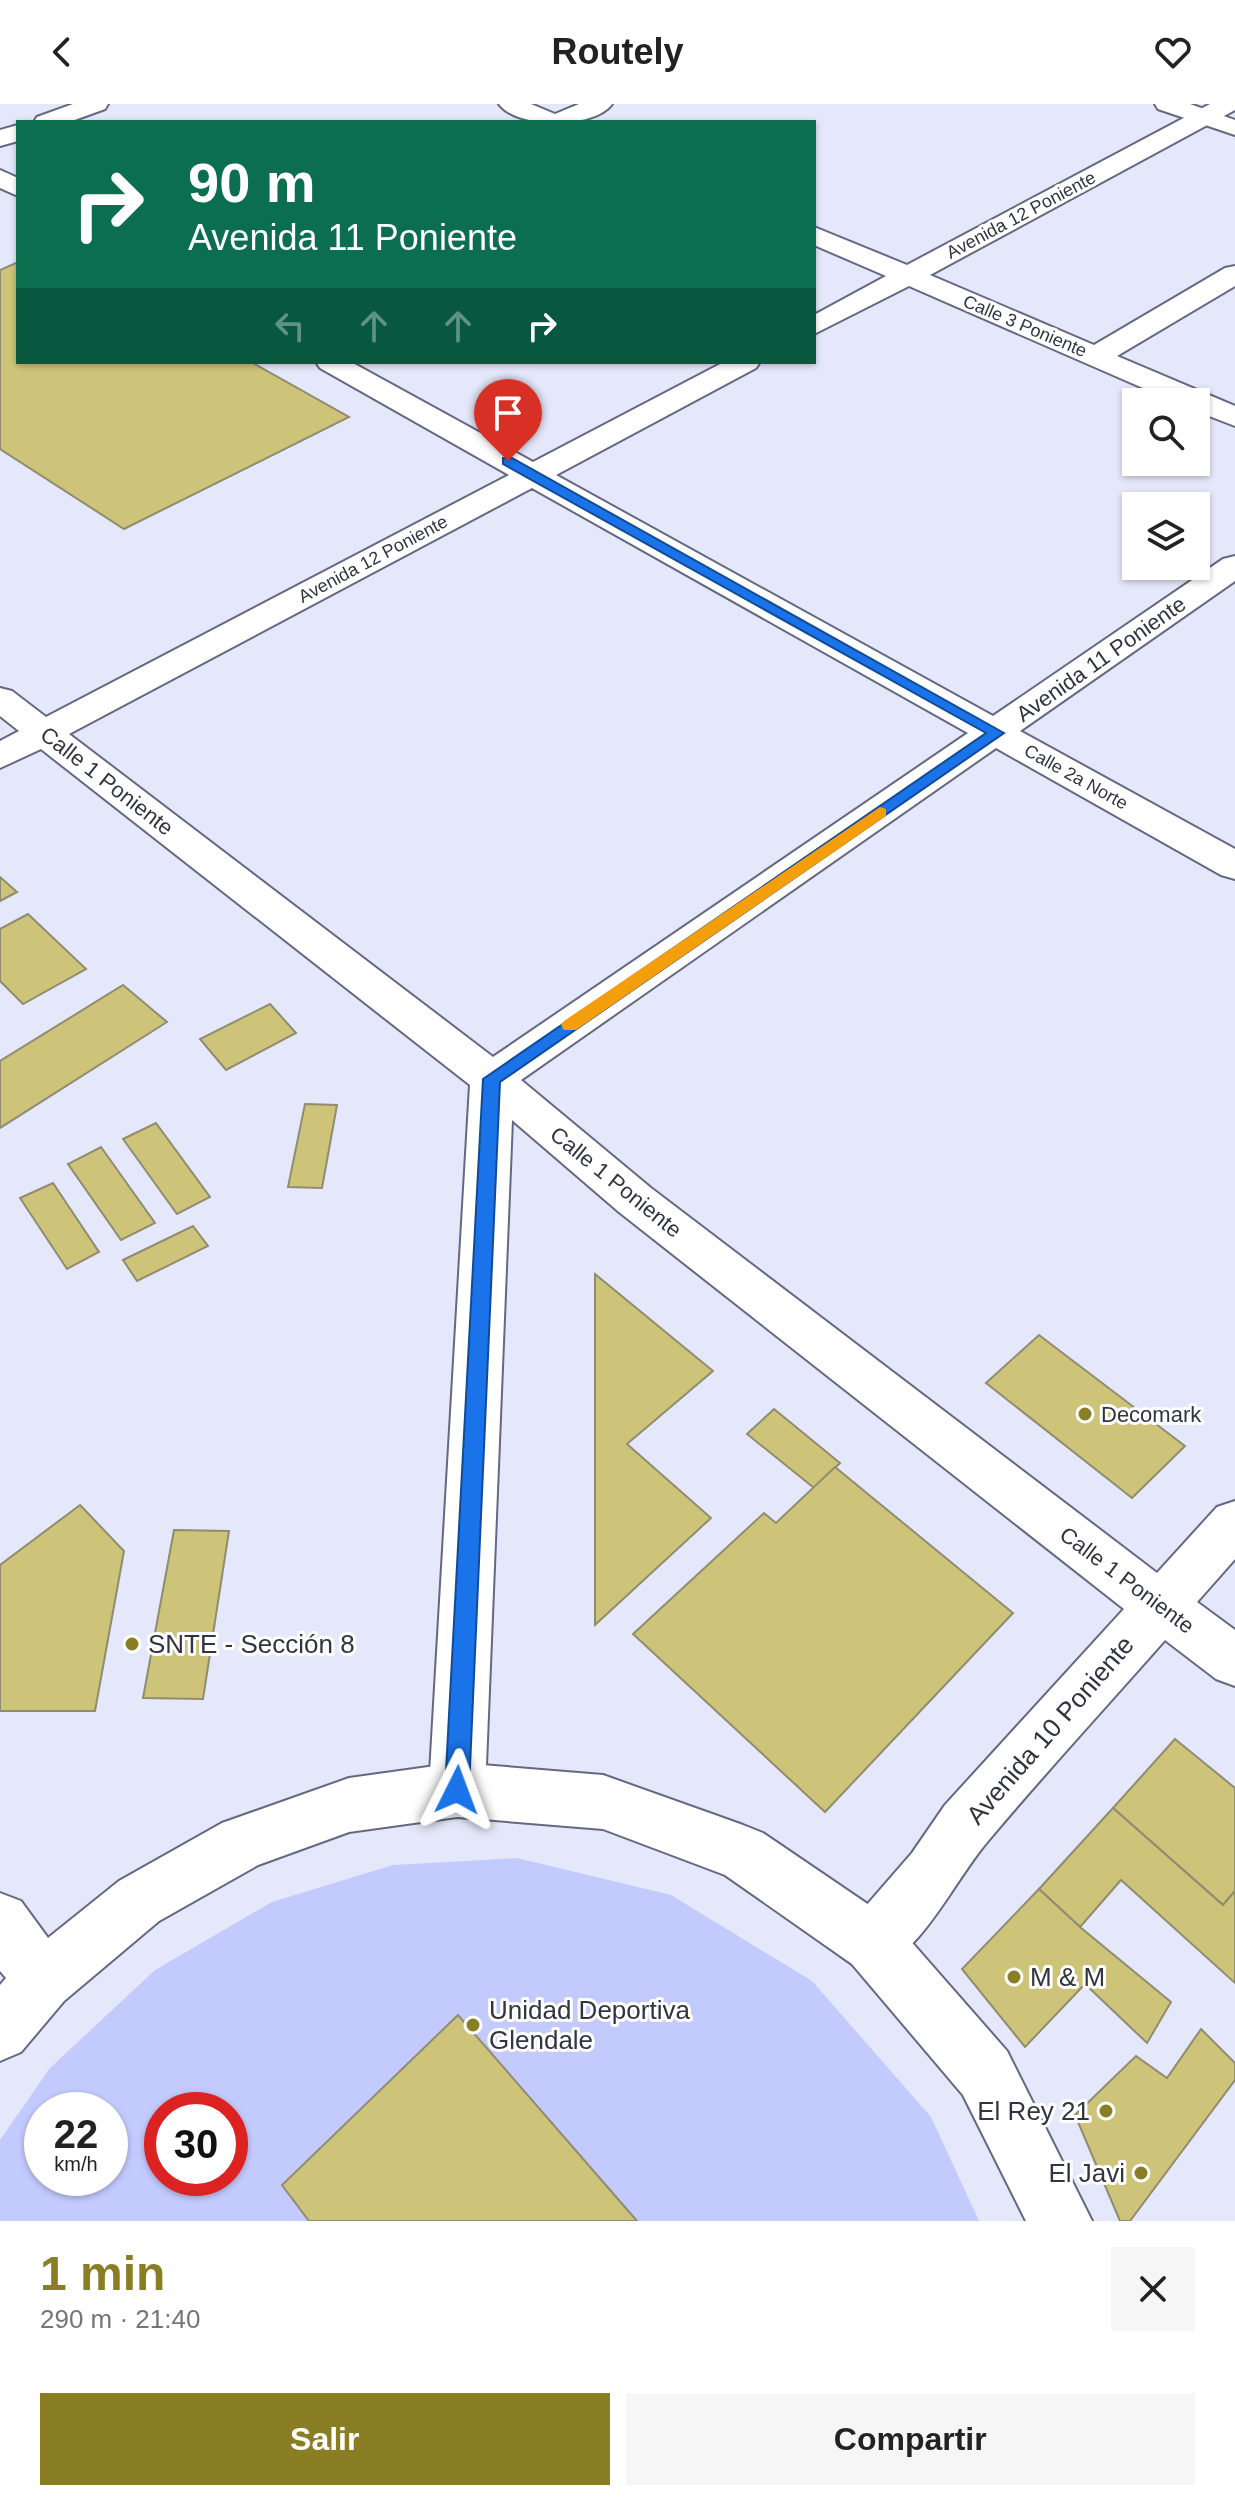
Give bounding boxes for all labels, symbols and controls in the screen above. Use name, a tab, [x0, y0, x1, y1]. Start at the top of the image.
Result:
icon: back	[40, 30, 84, 74]
icon: heart	[1151, 30, 1195, 74]
text: Routely	[551, 31, 684, 72]
text: 90 m	[188, 151, 316, 214]
icon: right	[56, 152, 160, 256]
street label: Avenida 12 Poniente	[943, 167, 1099, 263]
text: Avenida 11 Poniente	[188, 217, 517, 258]
street label: Calle 3 Poniente	[960, 291, 1090, 361]
icon: left	[268, 304, 312, 348]
icon: ahead	[352, 304, 396, 348]
icon: ahead	[436, 304, 480, 348]
icon: right	[520, 304, 564, 348]
pin	[474, 379, 542, 461]
map controls	[1122, 388, 1210, 580]
button: search	[1122, 388, 1210, 476]
icon: arrive	[486, 391, 530, 435]
button: layers	[1122, 492, 1210, 580]
street label: Avenida 12 Poniente	[295, 511, 451, 607]
street label: Avenida 11 Poniente	[1011, 591, 1191, 727]
street label: Calle 1 Poniente	[36, 721, 178, 841]
street label: Calle 2a Norte	[1021, 740, 1131, 814]
street label: Calle 1 Poniente	[545, 1121, 687, 1243]
place label: Decomark	[1101, 1402, 1202, 1427]
marker: Decomark	[1076, 1405, 1094, 1423]
street label: Calle 1 Poniente	[1055, 1521, 1199, 1639]
place label: SNTE - Sección 8	[148, 1629, 355, 1659]
street label: Avenida 10 Poniente	[960, 1630, 1140, 1830]
marker: SNTE - Sección 8	[123, 1635, 141, 1653]
position arrow	[415, 1748, 499, 1832]
place label: M & M	[1030, 1962, 1105, 1992]
marker: M & M	[1005, 1968, 1023, 1986]
place label: Unidad Deportiva Glendale	[489, 1995, 690, 2055]
marker: Unidad Deportiva Glendale	[464, 2016, 482, 2034]
speed limit sign: 30	[144, 2092, 248, 2196]
place label: El Rey 21	[977, 2096, 1090, 2126]
marker: El Rey 21	[1097, 2102, 1115, 2120]
text: 22	[54, 2112, 98, 2156]
text: km/h	[54, 2153, 98, 2175]
place label: El Javi	[1048, 2158, 1125, 2188]
marker: El Javi	[1132, 2164, 1150, 2182]
text: 1 min	[40, 2247, 165, 2300]
button: close	[1111, 2247, 1195, 2331]
text: 290 m · 21:40	[40, 2304, 200, 2334]
button: Salir	[40, 2393, 610, 2485]
button: Compartir	[626, 2393, 1195, 2485]

